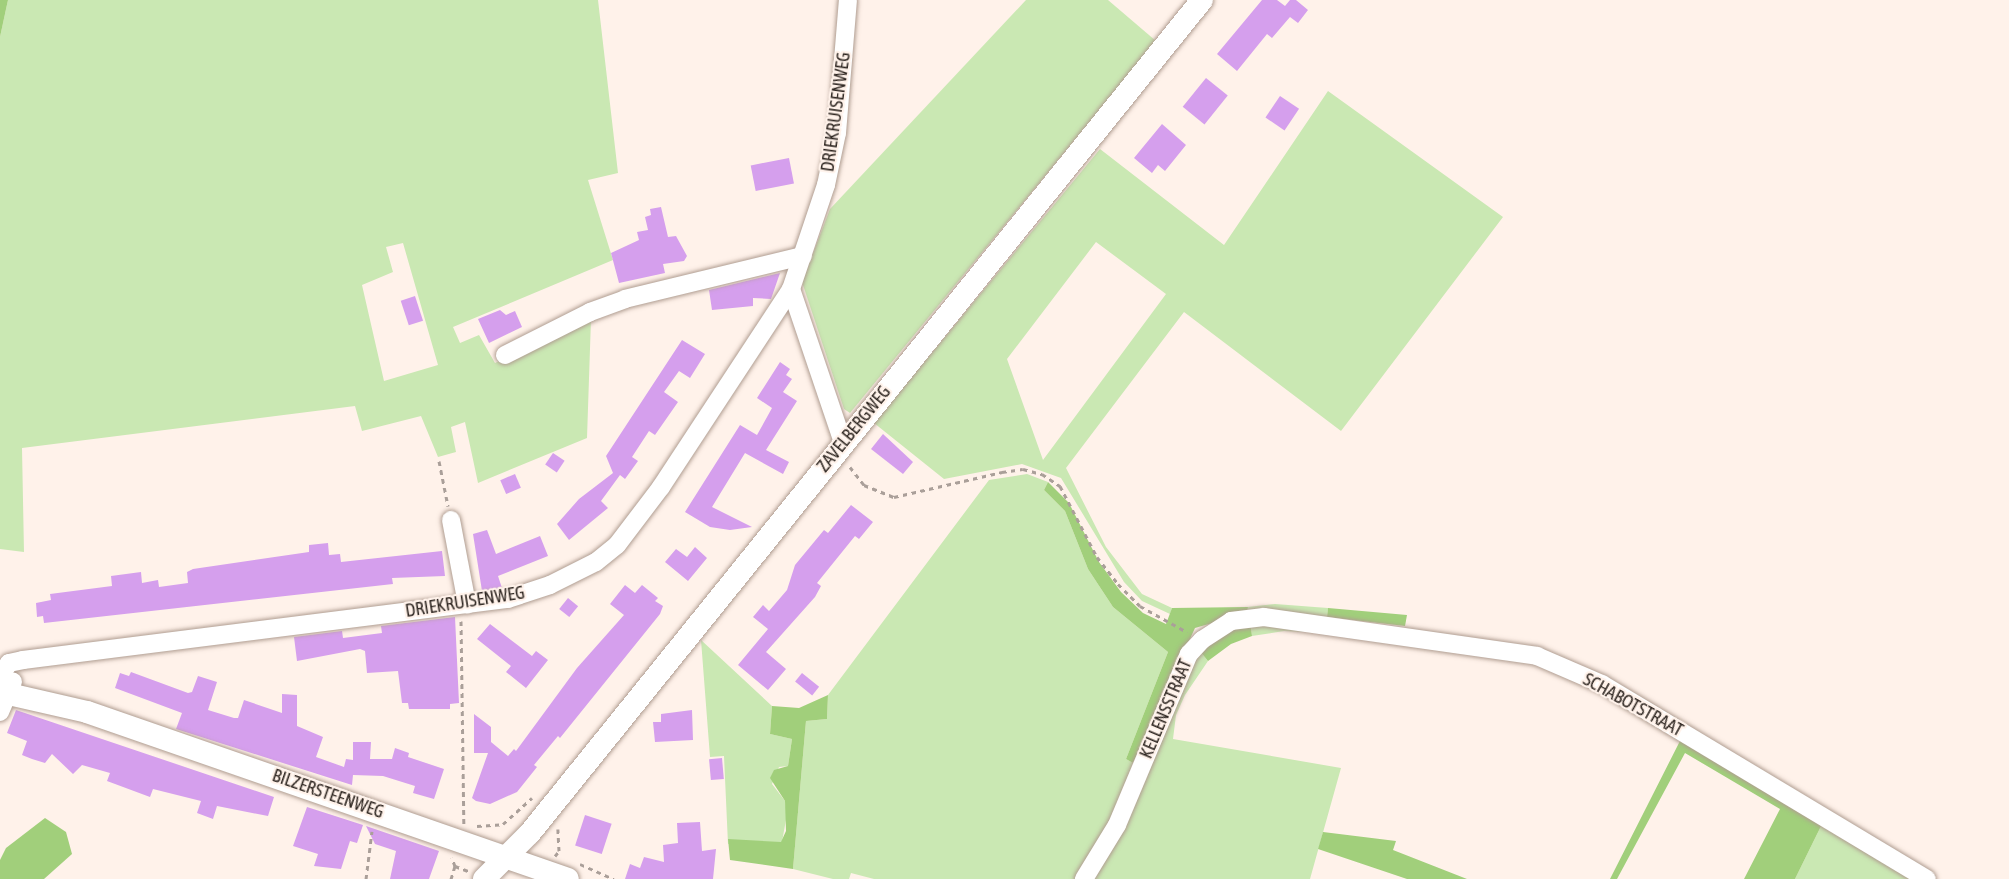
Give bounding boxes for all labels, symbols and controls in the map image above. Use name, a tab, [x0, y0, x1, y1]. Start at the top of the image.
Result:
street label: DRIEKRUISENWEG	[817, 51, 855, 173]
street label: ZAVELBERGWEG	[813, 381, 895, 477]
street label: DRIEKRUISENWEG	[404, 582, 526, 622]
street label: KELLENSSTRAAT	[1135, 656, 1197, 762]
street label: SCHABOTSTRAAT	[1579, 669, 1687, 741]
street label: BILZERSTEENWEG	[269, 765, 387, 823]

